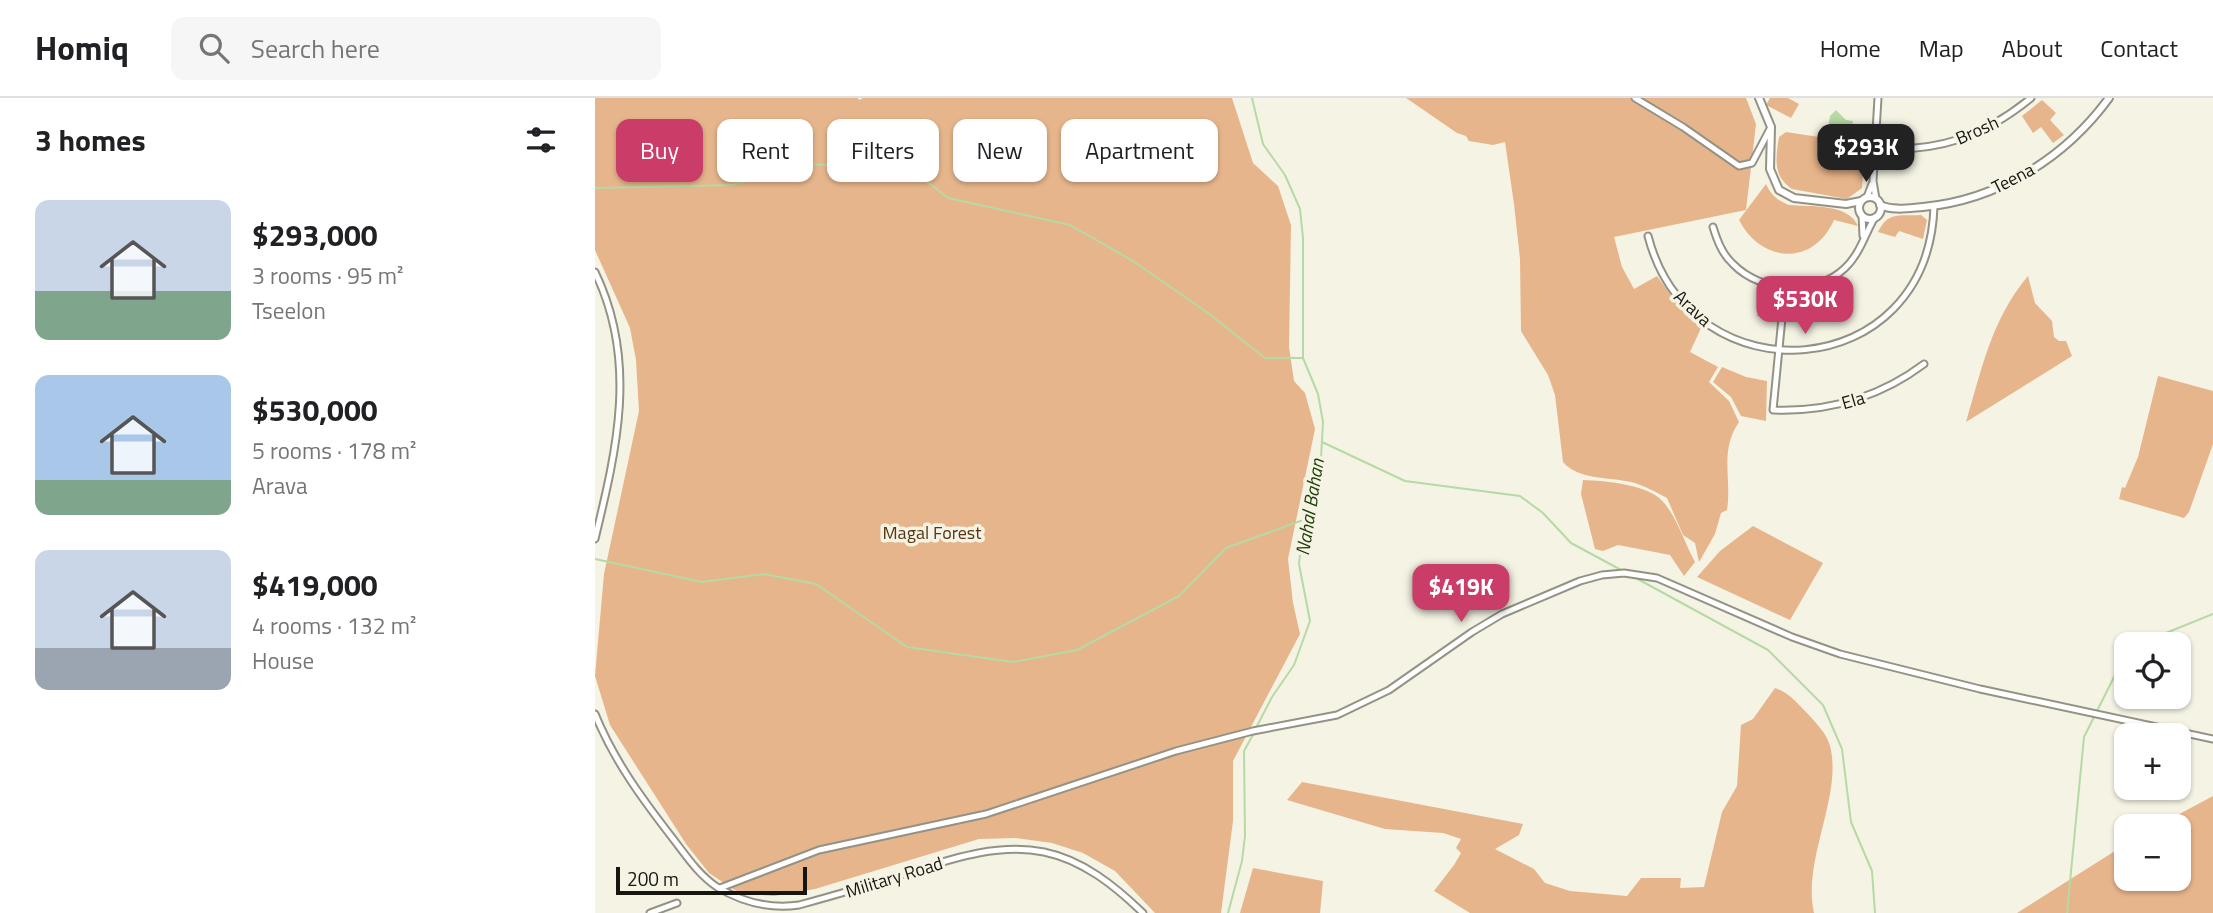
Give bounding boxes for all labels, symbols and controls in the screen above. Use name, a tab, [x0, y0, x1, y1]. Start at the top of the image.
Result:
search box	[171, 17, 661, 80]
text: Homiq	[35, 23, 129, 73]
icon: search	[195, 29, 233, 67]
text: Search here	[251, 29, 380, 68]
text: Home	[1820, 30, 1881, 66]
text: Map	[1919, 30, 1964, 66]
text: About	[2002, 30, 2062, 66]
text: Contact	[2100, 30, 2178, 66]
street label: Brosh	[1951, 109, 2003, 151]
text: 3 homes	[35, 117, 146, 163]
chip: Buy	[616, 119, 703, 182]
chip: Rent	[717, 119, 813, 182]
chip: Filters	[827, 119, 939, 182]
chip: New	[953, 119, 1047, 182]
chip: Apartment	[1061, 119, 1218, 182]
icon: filters	[522, 121, 560, 159]
pin: $293K	[1817, 125, 1915, 184]
text: $293K	[1833, 129, 1899, 164]
street label: Teena	[1987, 156, 2039, 200]
text: $293,000	[252, 212, 378, 258]
icon: home	[91, 228, 175, 312]
text: 3 rooms · 95 m²	[252, 258, 403, 293]
pin: $530K	[1756, 276, 1854, 336]
text: $530K	[1772, 281, 1838, 316]
street label: Arava	[1668, 283, 1718, 333]
text: Tseelon	[252, 293, 326, 328]
street label: Ela	[1838, 384, 1868, 416]
text: $530,000	[252, 387, 378, 433]
icon: home	[91, 403, 175, 487]
text: 5 rooms · 178 m²	[252, 433, 416, 468]
water label: Nahal Bahan	[1287, 456, 1331, 557]
text: Arava	[252, 468, 307, 503]
park label: Magal Forest	[883, 519, 982, 546]
text: $419,000	[252, 562, 378, 608]
pin: $419K	[1412, 564, 1510, 624]
text: $419K	[1428, 569, 1494, 604]
icon: home	[91, 578, 175, 662]
text: 4 rooms · 132 m²	[252, 608, 416, 643]
map controls	[2114, 632, 2191, 891]
button: locate	[2114, 632, 2191, 709]
text: House	[252, 643, 314, 678]
button: +	[2114, 723, 2191, 800]
button: −	[2114, 814, 2191, 891]
street label: Military Road	[842, 849, 946, 905]
scale bar	[616, 864, 807, 896]
text: 200 m	[627, 864, 679, 893]

